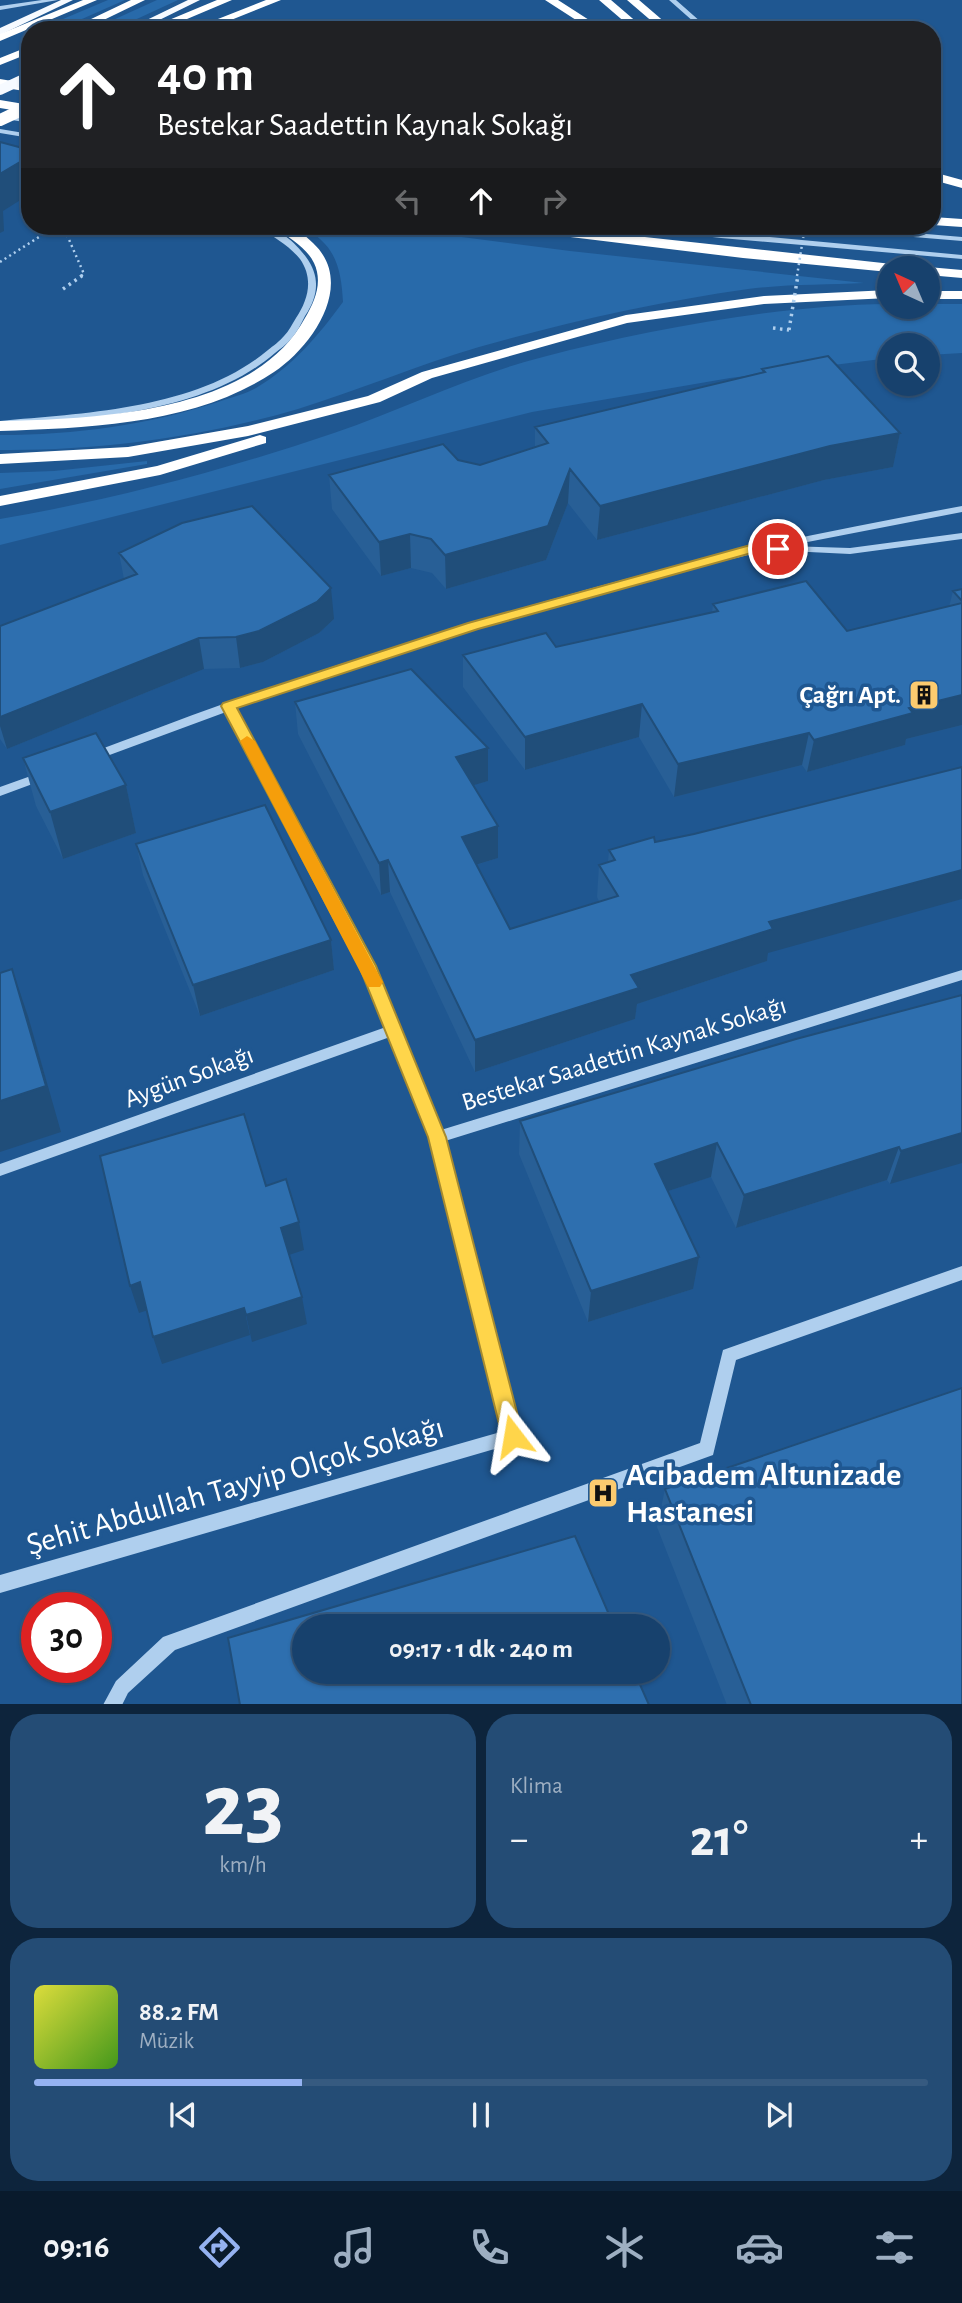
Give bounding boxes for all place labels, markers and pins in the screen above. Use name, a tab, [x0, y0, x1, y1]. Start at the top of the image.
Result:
pin	[748, 519, 808, 579]
building icon: Çağrı Apt.	[907, 678, 941, 712]
place label: Çağrı Apt.	[799, 682, 901, 708]
place label: Acıbadem Altunizade Hastanesi	[626, 1459, 901, 1528]
hospital icon: Acıbadem Altunizade Hastanesi	[586, 1476, 620, 1510]

